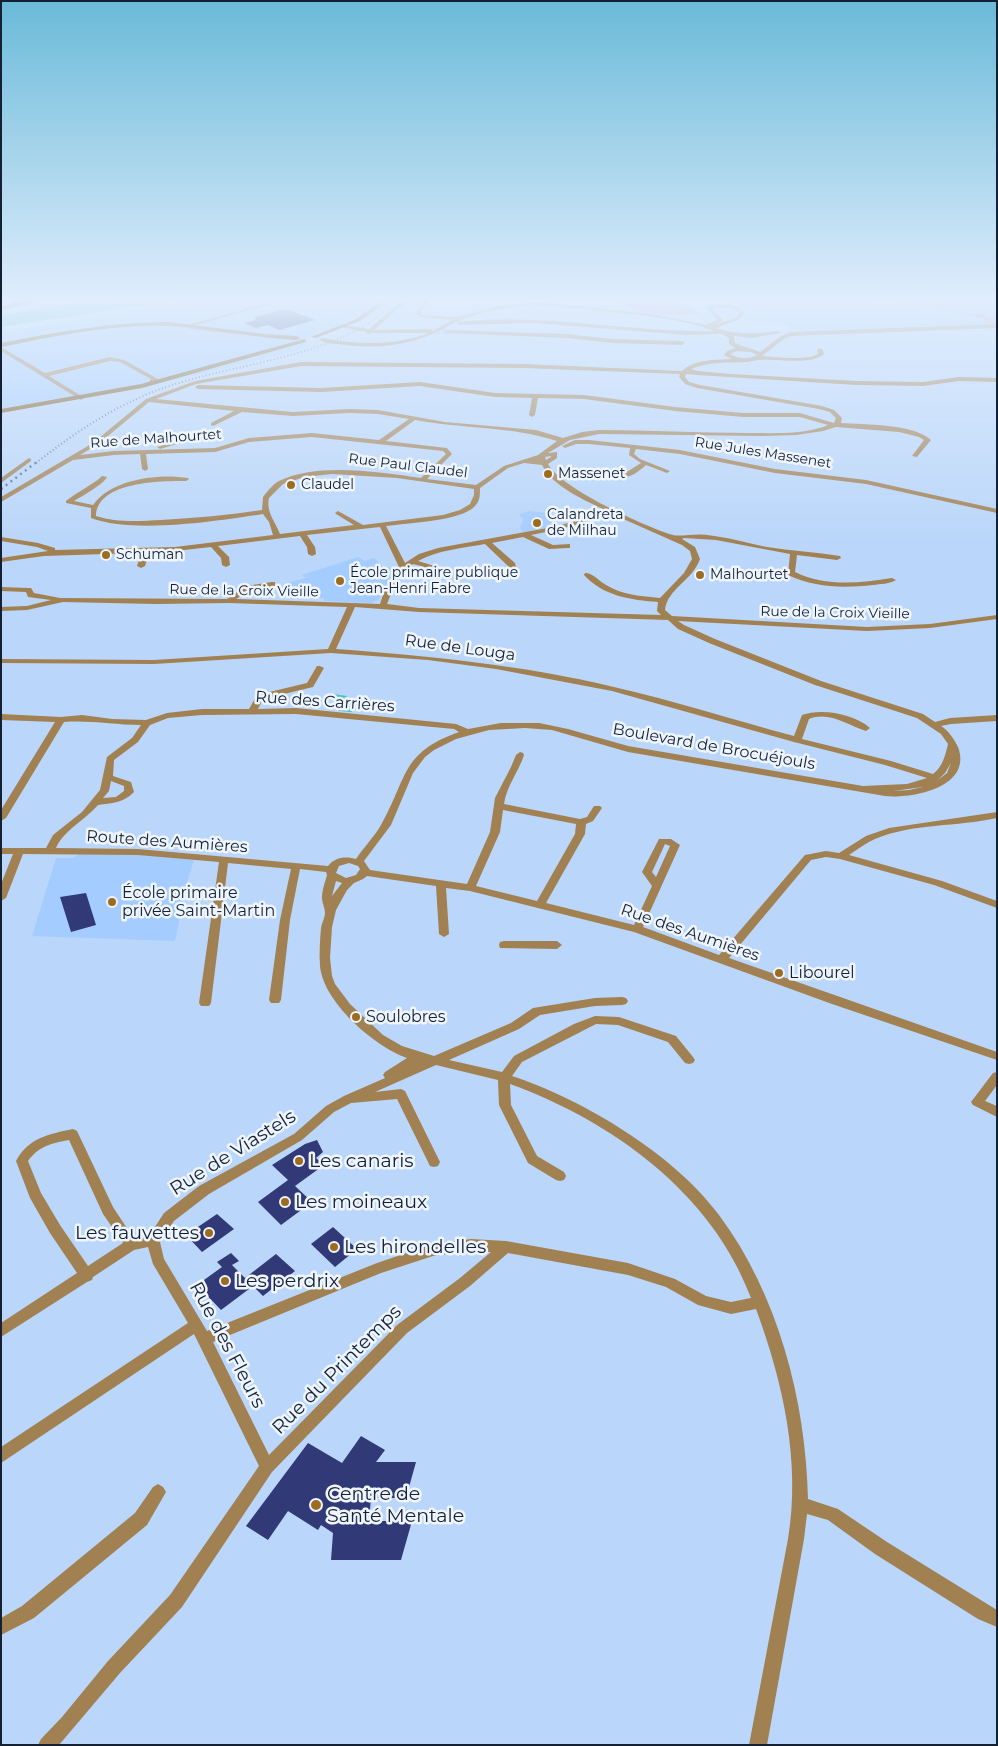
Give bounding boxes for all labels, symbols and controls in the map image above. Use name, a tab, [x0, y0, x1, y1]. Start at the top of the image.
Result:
street label: Rue de Malhourtet	[90, 426, 222, 452]
street label: Rue Jules Massenet	[693, 434, 833, 472]
street label: Rue Paul Claudel	[348, 450, 468, 482]
place label: Massenet	[558, 466, 625, 482]
marker: Massenet	[542, 468, 554, 480]
place label: Claudel	[301, 477, 354, 493]
marker: Claudel	[285, 479, 297, 491]
place label: Calandreta de Milhau	[547, 507, 624, 540]
marker: Calandreta de Milhau	[531, 517, 543, 529]
place label: Schuman	[116, 547, 184, 563]
marker: Schuman	[100, 549, 112, 561]
place label: École primaire publique Jean-Henri Fabre	[350, 565, 518, 598]
place label: Malhourtet	[710, 567, 788, 583]
marker: Malhourtet	[694, 569, 706, 581]
marker: École primaire publique Jean-Henri Fabre	[334, 575, 346, 587]
street label: Rue de la Croix Vieille	[169, 581, 319, 601]
street label: Rue de la Croix Vieille	[760, 603, 910, 623]
street label: Rue de Louga	[404, 631, 516, 665]
street label: Rue des Carrières	[255, 688, 395, 716]
street label: Boulevard de Brocuéjouls	[611, 720, 817, 774]
street label: Route des Aumières	[86, 827, 248, 857]
place label: École primaire privée Saint-Martin	[122, 883, 275, 921]
marker: École primaire privée Saint-Martin	[106, 896, 118, 908]
street label: Rue des Aumières	[618, 900, 762, 966]
place label: Libourel	[789, 963, 855, 983]
marker: Libourel	[773, 967, 785, 979]
place label: Soulobres	[366, 1007, 445, 1027]
marker: Soulobres	[350, 1011, 362, 1023]
street label: Rue de Viastels	[166, 1105, 300, 1201]
place label: Les canaris	[309, 1150, 414, 1172]
marker: Les canaris	[293, 1155, 305, 1167]
place label: Les moineaux	[295, 1191, 427, 1213]
marker: Les moineaux	[279, 1196, 291, 1208]
place label: Les fauvettes	[75, 1222, 199, 1244]
marker: Les fauvettes	[203, 1227, 215, 1239]
place label: Les hirondelles	[344, 1236, 486, 1258]
marker: Les hirondelles	[328, 1241, 340, 1253]
place label: Les perdrix	[235, 1270, 339, 1292]
marker: Les perdrix	[219, 1275, 231, 1287]
street label: Rue des Fleurs	[184, 1278, 270, 1412]
street label: Rue du Printemps	[268, 1301, 406, 1439]
place label: Centre de Santé Mentale	[327, 1483, 464, 1527]
marker: Centre de Santé Mentale	[309, 1498, 323, 1512]

